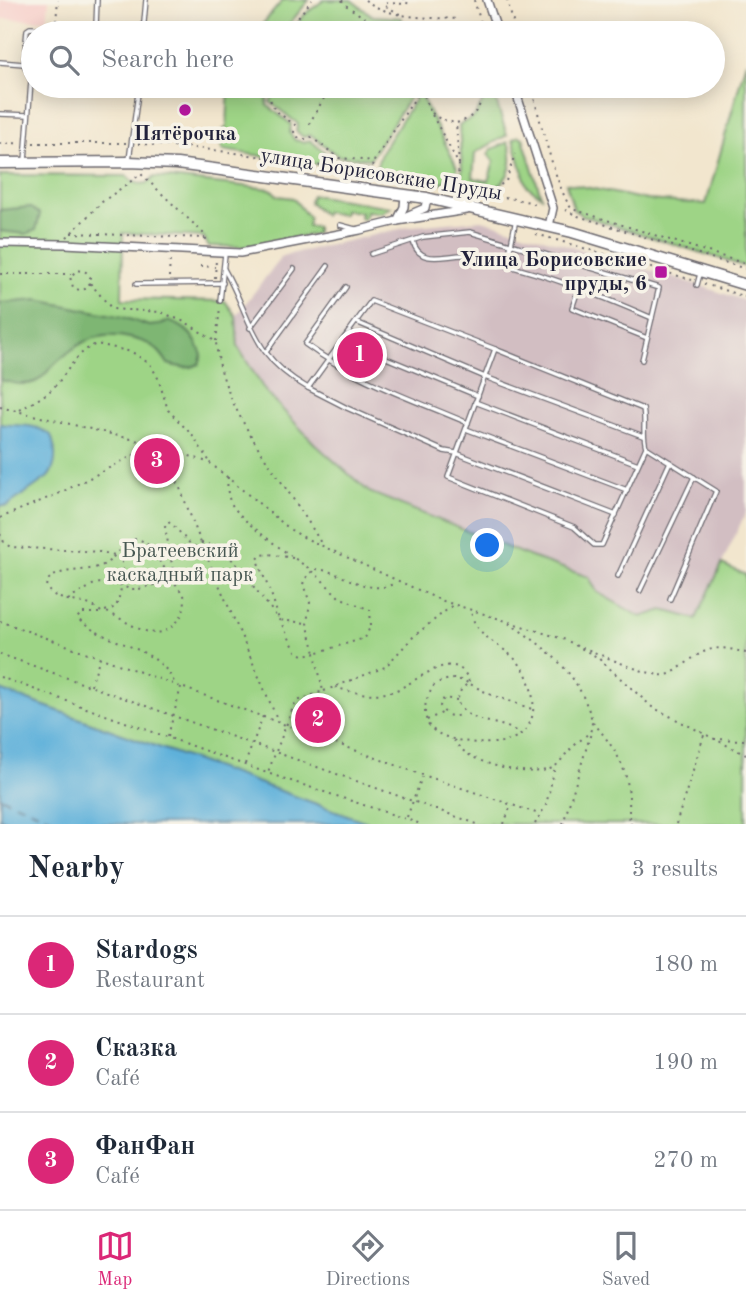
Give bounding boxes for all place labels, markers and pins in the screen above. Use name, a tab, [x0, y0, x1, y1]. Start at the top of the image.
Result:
marker: Пятёрочка	[177, 102, 193, 118]
place label: Пятёрочка	[133, 124, 237, 145]
place label: Улица Борисовские пруды, 6	[459, 250, 647, 295]
marker: Улица Борисовские пруды, 6	[653, 264, 669, 280]
pin: 1	[337, 329, 383, 381]
pin: 3	[134, 435, 180, 487]
pin: 2	[295, 694, 341, 746]

